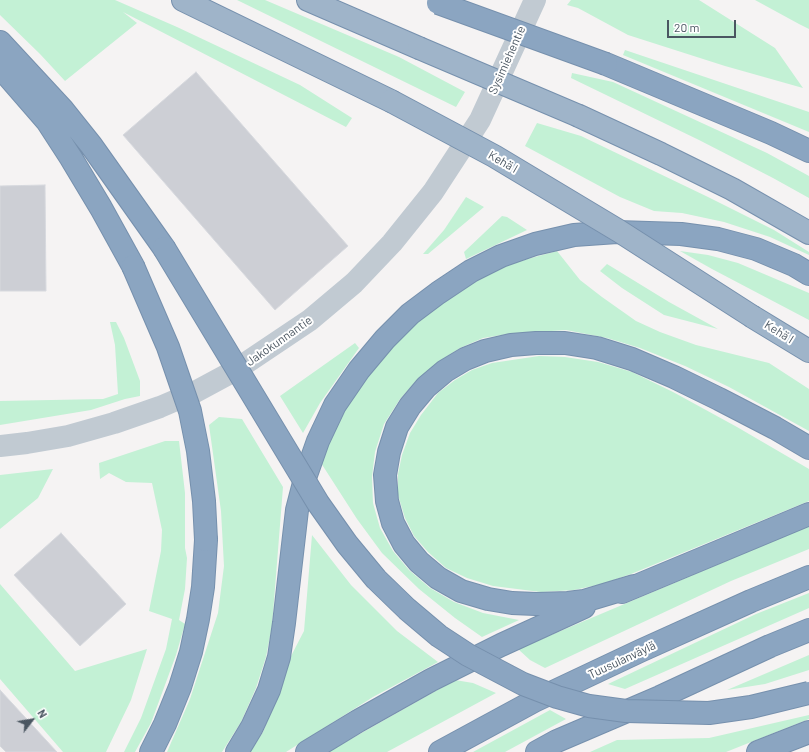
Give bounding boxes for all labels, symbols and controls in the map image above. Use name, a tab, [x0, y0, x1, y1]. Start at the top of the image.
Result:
scale bar	[669, 12, 738, 38]
text: 20 m	[674, 20, 700, 34]
street label: Sysimiehentie	[485, 24, 529, 96]
street label: Kehä I	[486, 148, 520, 176]
street label: Jakokunnantie	[243, 313, 315, 369]
street label: Kehä I	[762, 318, 796, 346]
street label: Tuusulanväylä	[586, 638, 658, 682]
north arrow	[12, 700, 52, 740]
text: N	[35, 707, 50, 720]

